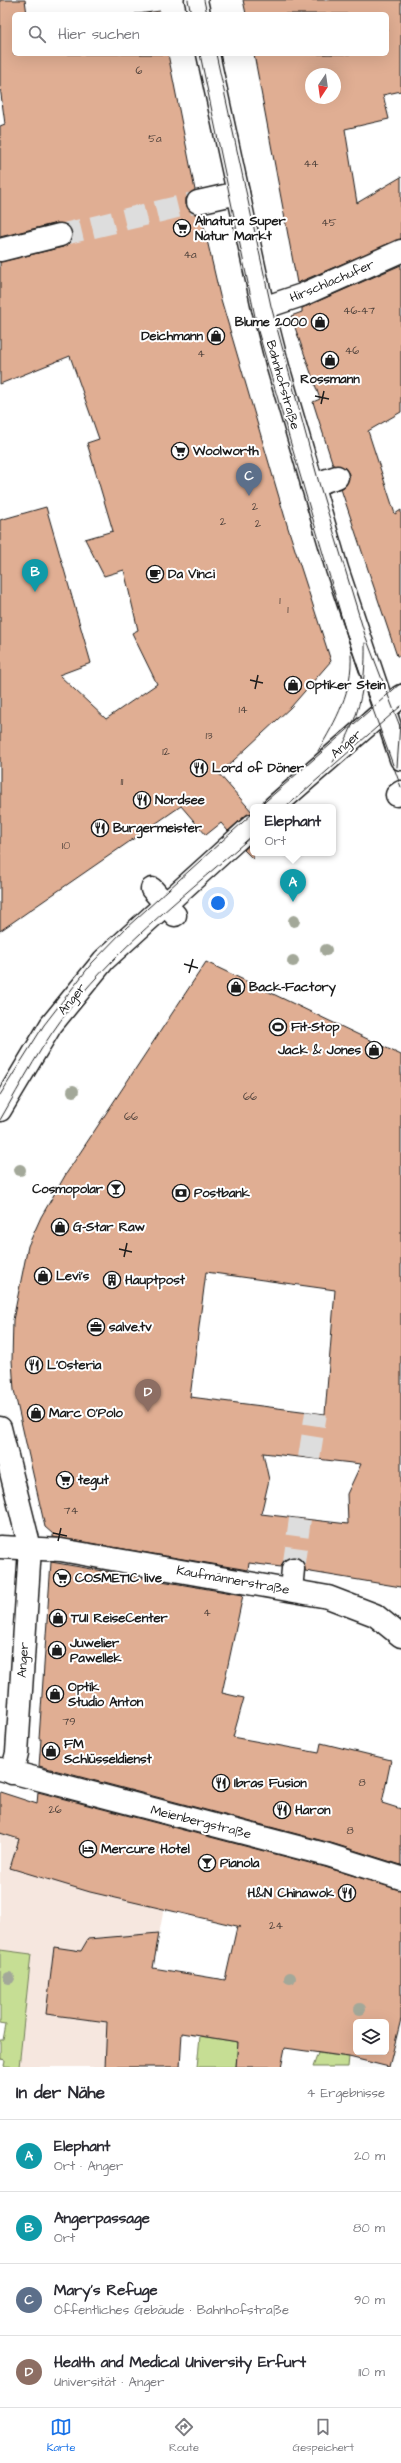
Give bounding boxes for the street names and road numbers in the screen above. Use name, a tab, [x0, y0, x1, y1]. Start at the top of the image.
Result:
street label: Hirschlachufer	[287, 255, 377, 307]
street label: Bahnhofstraße	[262, 338, 304, 432]
street label: Anger	[327, 725, 366, 763]
street label: Anger	[54, 979, 91, 1019]
street label: Kaufmännerstraße	[175, 1561, 291, 1599]
street label: Anger	[13, 1642, 34, 1679]
street label: Meienbergstraße	[148, 1801, 253, 1844]

